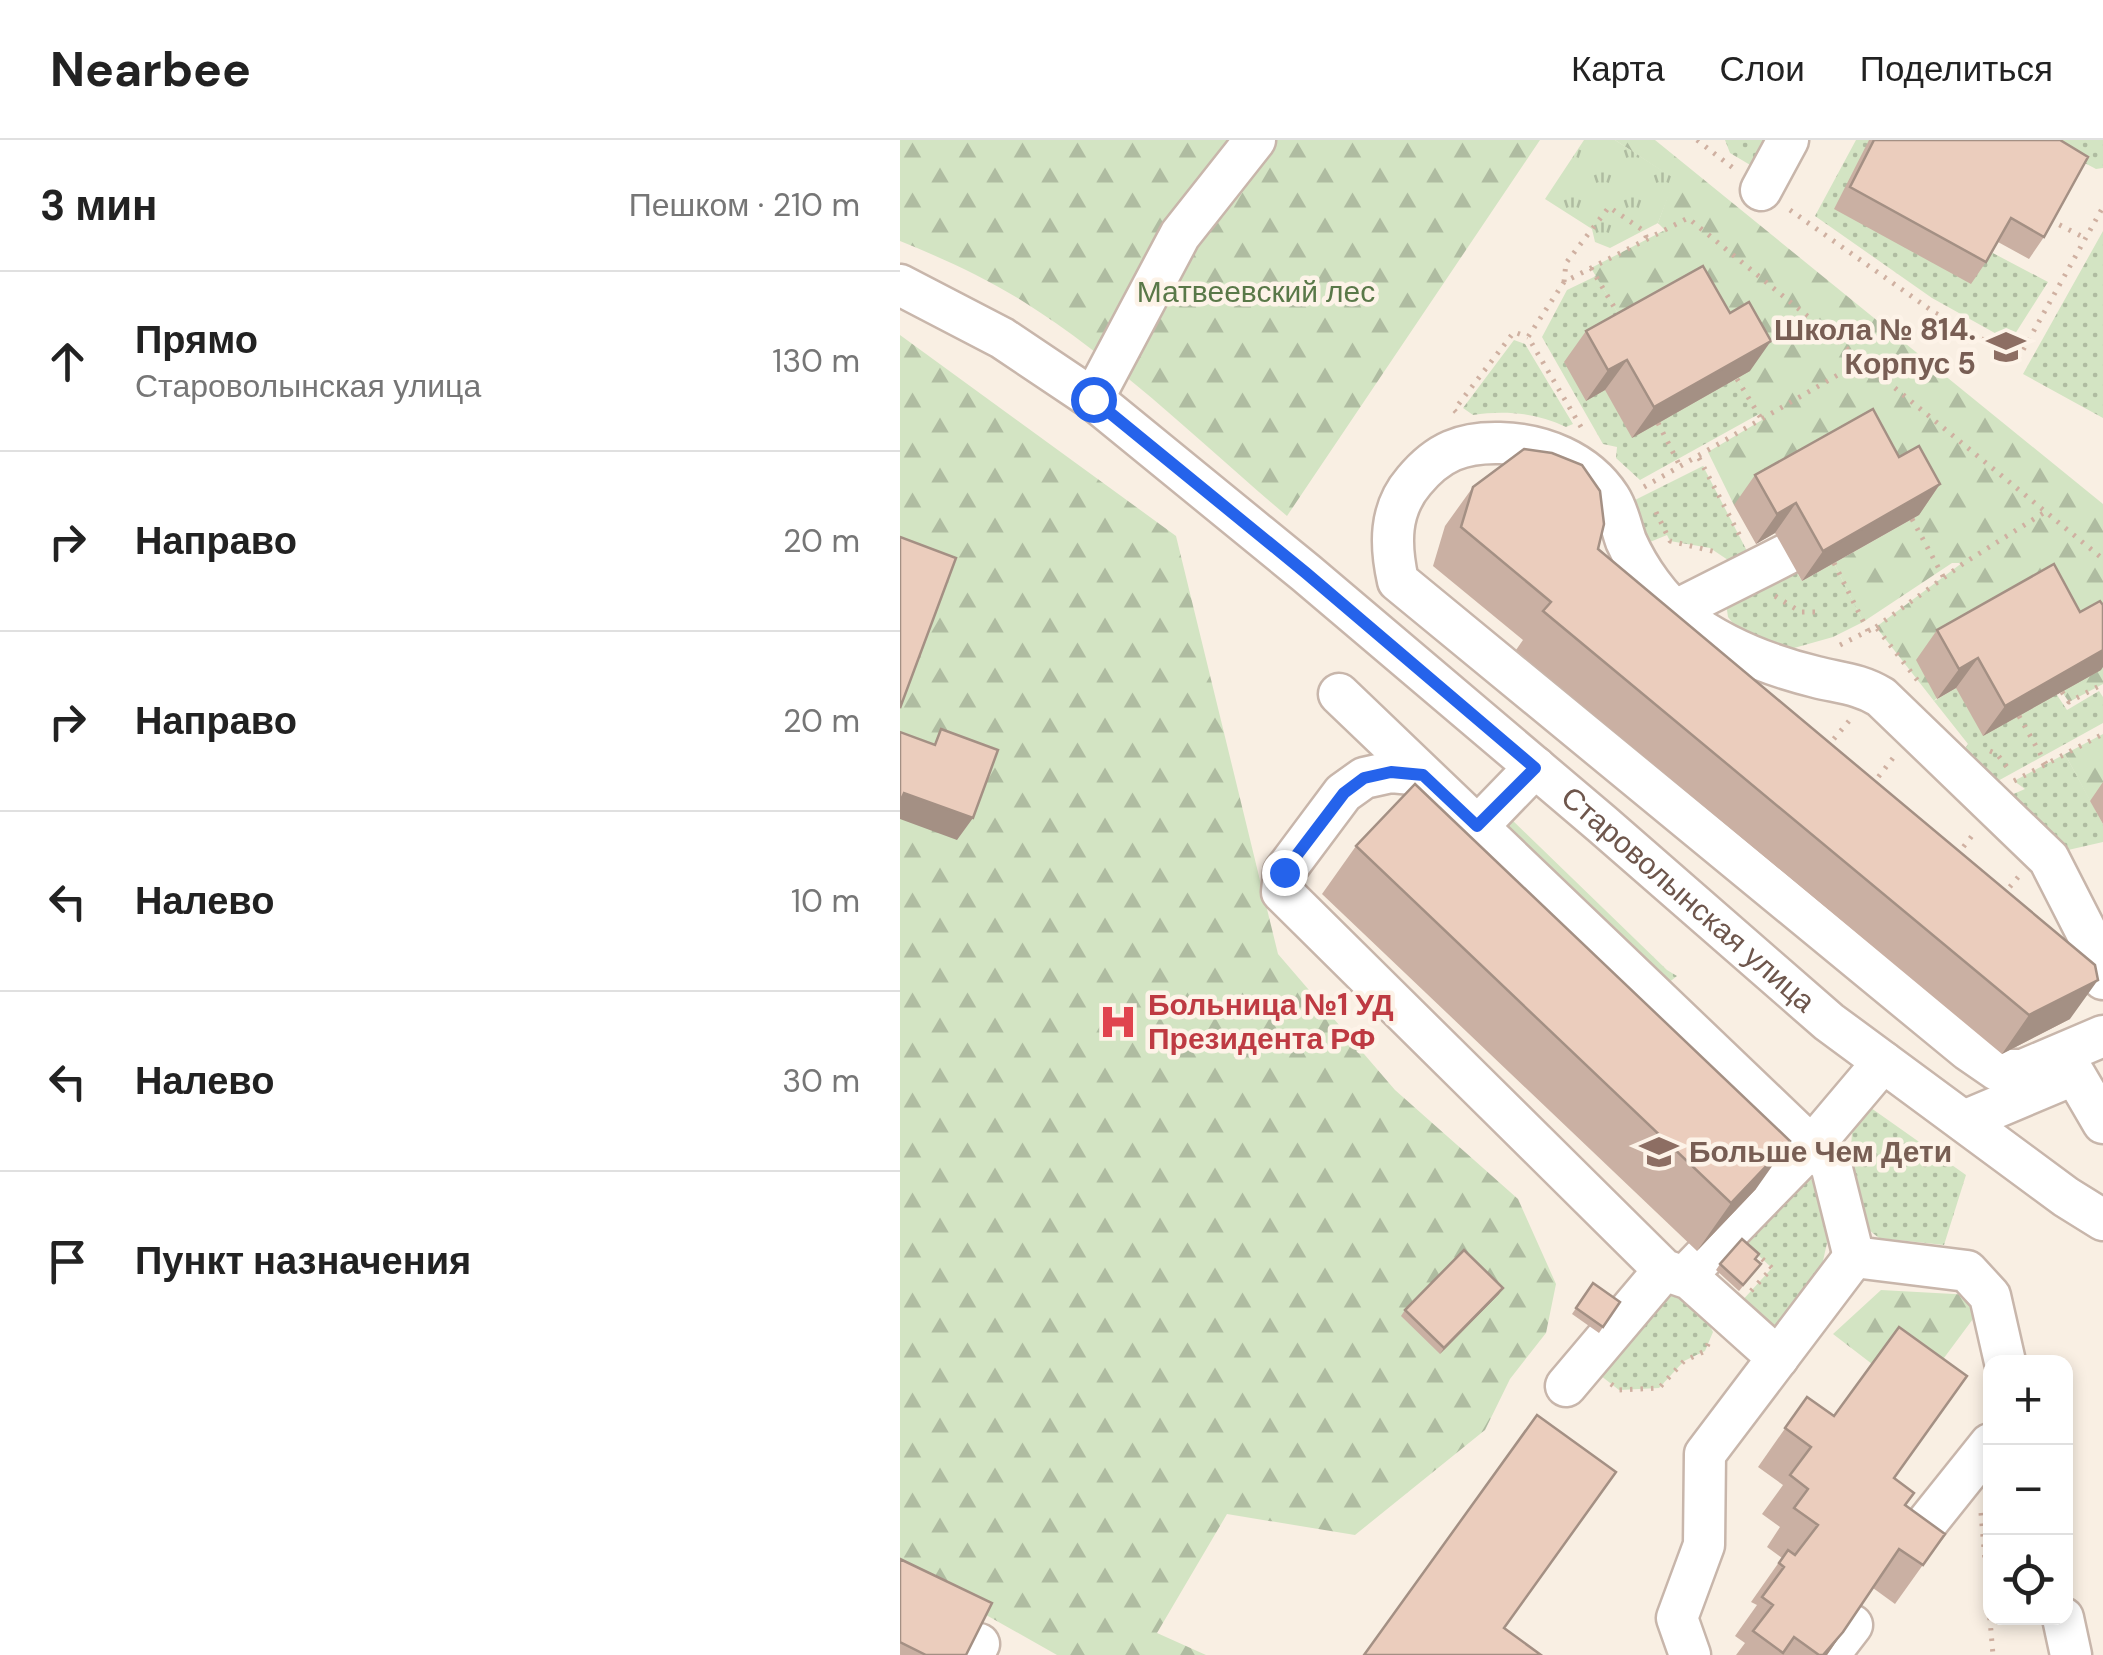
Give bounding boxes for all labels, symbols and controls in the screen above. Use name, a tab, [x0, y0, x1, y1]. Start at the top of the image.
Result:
text: Nearbee	[50, 38, 251, 101]
text: Карта	[1571, 46, 1665, 92]
text: Слои	[1720, 46, 1805, 92]
text: Поделиться	[1860, 46, 2053, 92]
text: 3 мин	[40, 178, 157, 233]
text: Пешком · 210 m	[629, 184, 860, 226]
park label: Матвеевский лес	[1137, 272, 1375, 311]
place label: Школа № 814. Корпус 5	[1774, 310, 1976, 383]
text: Прямо	[135, 315, 258, 365]
school or university icon: Школа № 814. Корпус 5	[1985, 326, 2027, 368]
icon: ahead	[40, 334, 95, 389]
text: 130 m	[772, 340, 860, 382]
text: Староволынская улица	[135, 365, 481, 407]
route start	[1071, 377, 1117, 423]
icon: right	[40, 514, 95, 569]
text: Направо	[135, 516, 297, 566]
text: 20 m	[783, 520, 860, 562]
icon: right	[40, 694, 95, 749]
text: Направо	[135, 696, 297, 746]
text: 20 m	[783, 700, 860, 742]
street label: Староволынская улица	[1553, 778, 1824, 1020]
route end	[1262, 850, 1308, 896]
icon: left	[40, 874, 95, 929]
text: Налево	[135, 876, 274, 926]
text: 10 m	[791, 880, 860, 922]
place label: Больница №1 УД Президента РФ	[1148, 985, 1394, 1058]
hospital icon: Больница №1 УД Президента РФ	[1097, 1001, 1139, 1043]
icon: left	[40, 1054, 95, 1109]
text: Налево	[135, 1056, 274, 1106]
text: 30 m	[782, 1060, 860, 1102]
school or university icon: Больше Чем Дети	[1638, 1131, 1680, 1173]
place label: Больше Чем Дети	[1689, 1132, 1952, 1171]
icon: arrive	[40, 1234, 95, 1289]
text: Пункт назначения	[135, 1236, 471, 1286]
map controls	[1983, 1355, 2073, 1625]
button: +	[1983, 1355, 2073, 1445]
button: −	[1983, 1445, 2073, 1535]
button: locate	[1983, 1535, 2073, 1625]

